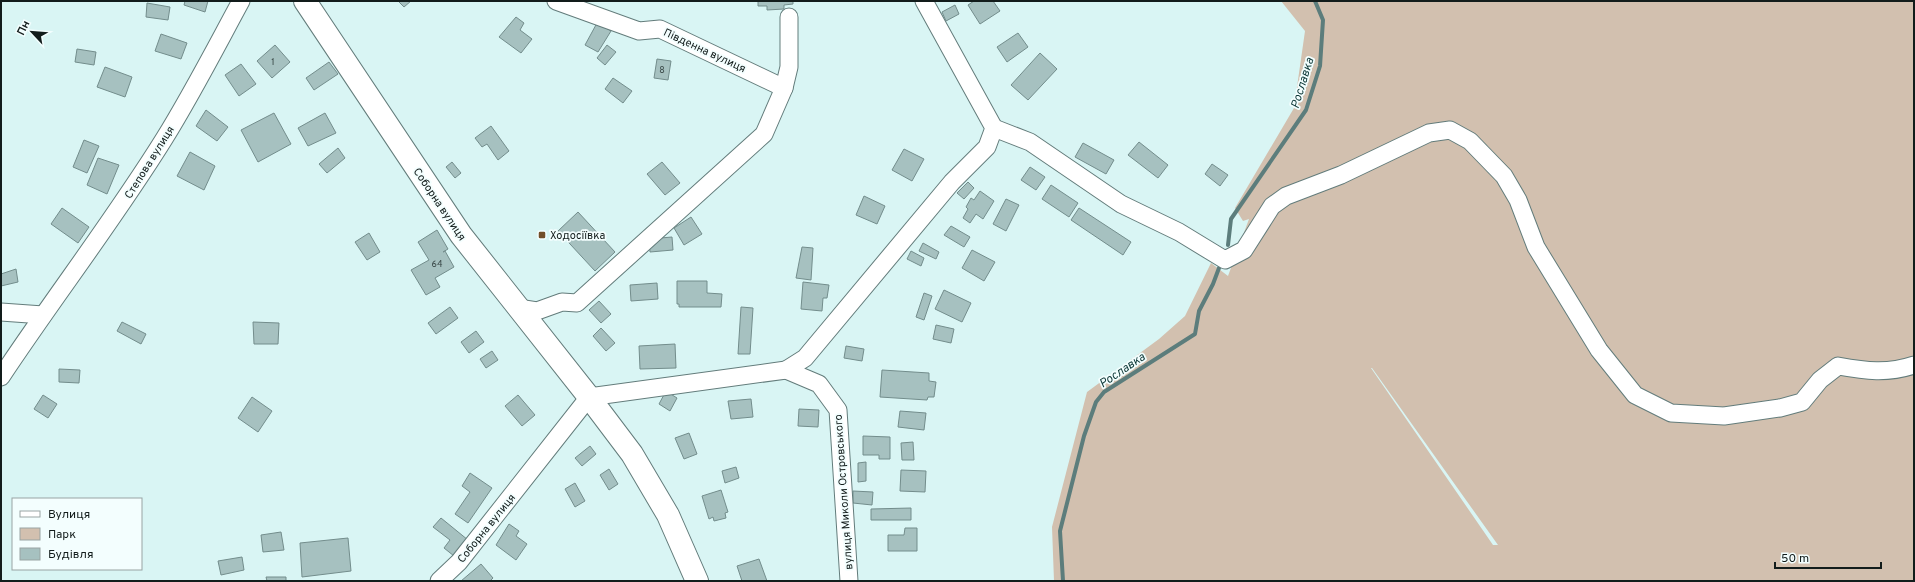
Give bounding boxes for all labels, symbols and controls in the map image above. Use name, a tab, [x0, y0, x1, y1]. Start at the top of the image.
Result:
north arrow	[12, 12, 52, 52]
text: Пн	[14, 18, 33, 38]
street label: Південна вулиця	[661, 26, 748, 76]
water label: Рославка	[1288, 55, 1318, 111]
house number: 1	[271, 57, 275, 68]
house number: 8	[659, 65, 665, 76]
street label: Степова вулиця	[122, 124, 178, 201]
street label: Соборна вулиця	[410, 165, 469, 244]
place label: Ходосіївка	[550, 229, 606, 243]
marker: Ходосіївка	[537, 230, 547, 240]
house number: 64	[432, 259, 443, 270]
water label: Рославка	[1096, 349, 1149, 392]
street label: вулиця Миколи Островського	[832, 414, 856, 570]
street label: Соборна вулиця	[455, 491, 519, 566]
legend	[12, 498, 142, 570]
text: Вулиця	[48, 507, 90, 523]
text: Парк	[48, 527, 76, 543]
scale bar	[1775, 544, 1881, 570]
text: Будівля	[48, 547, 94, 563]
text: 50 m	[1781, 551, 1809, 567]

